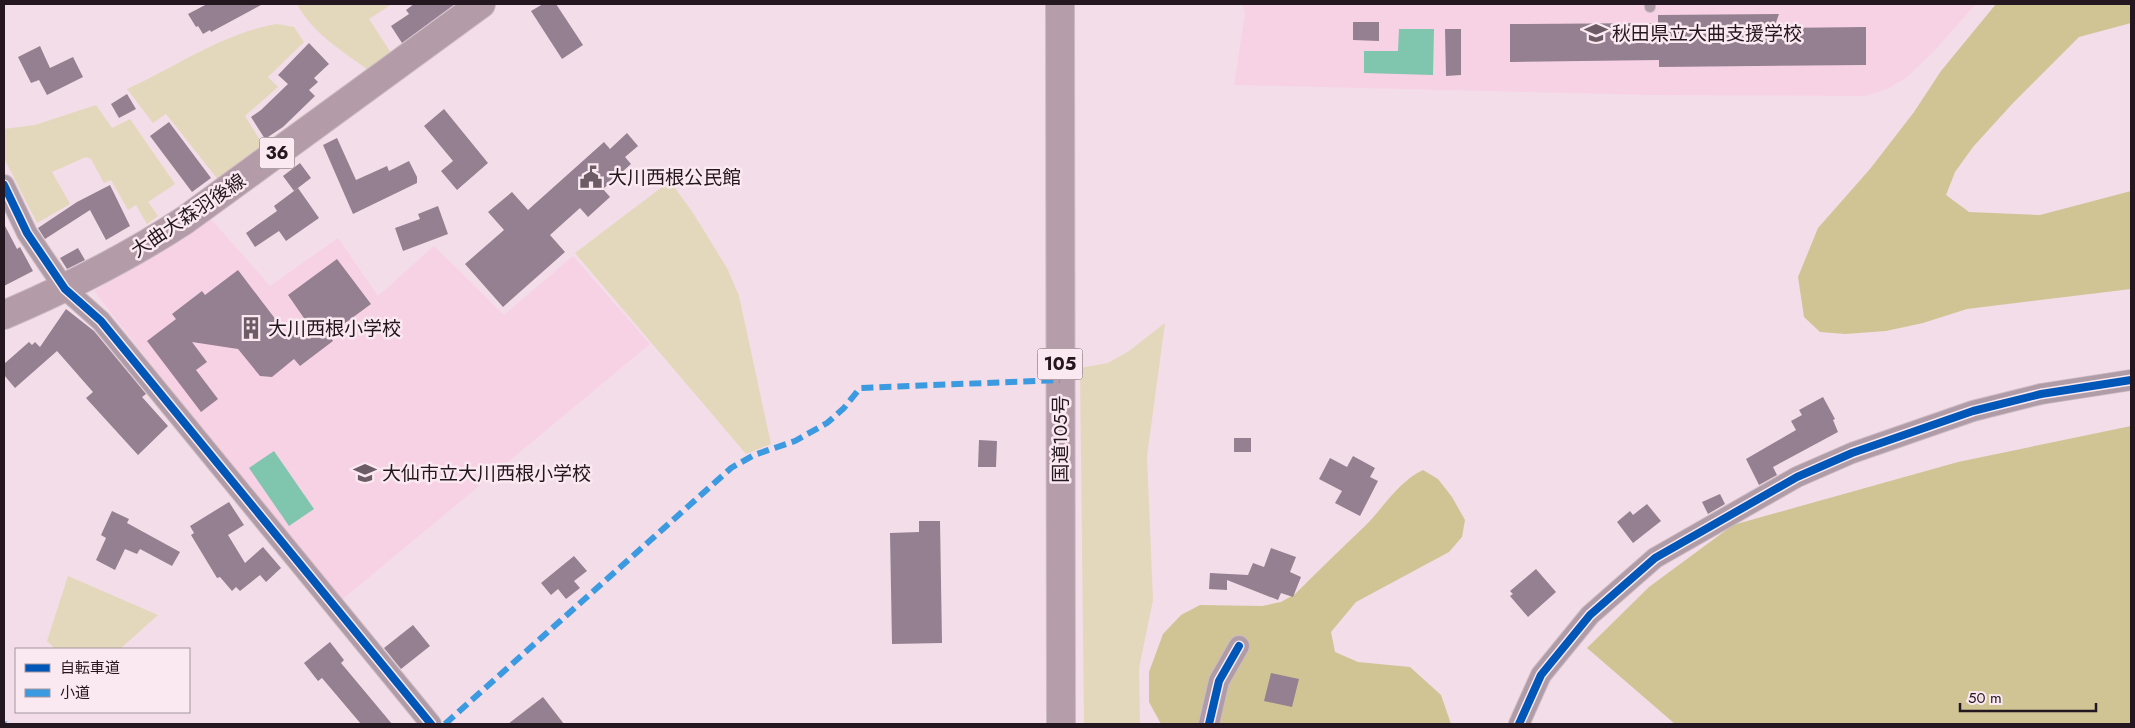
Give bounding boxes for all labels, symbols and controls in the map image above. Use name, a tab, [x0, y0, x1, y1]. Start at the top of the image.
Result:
school or university icon: 秋田県立大曲支援学校	[1583, 20, 1609, 46]
place label: 秋田県立大曲支援学校	[1612, 20, 1802, 47]
road number: 36	[260, 138, 294, 168]
public building icon: 大川西根公民館	[578, 164, 604, 190]
place label: 大川西根公民館	[608, 164, 741, 191]
street label: 大曲大森羽後線	[126, 167, 251, 264]
building icon: 大川西根小学校	[238, 315, 264, 341]
place label: 大川西根小学校	[268, 315, 401, 342]
road number: 105	[1038, 348, 1082, 379]
street label: 国道105号	[1047, 395, 1074, 483]
school or university icon: 大仙市立大川西根小学校	[352, 460, 378, 486]
place label: 大仙市立大川西根小学校	[382, 460, 591, 487]
legend	[15, 648, 190, 713]
text: 自転車道	[60, 657, 120, 679]
scale bar	[1960, 680, 2096, 712]
text: 小道	[60, 682, 90, 704]
text: 50 m	[1968, 687, 2002, 709]

